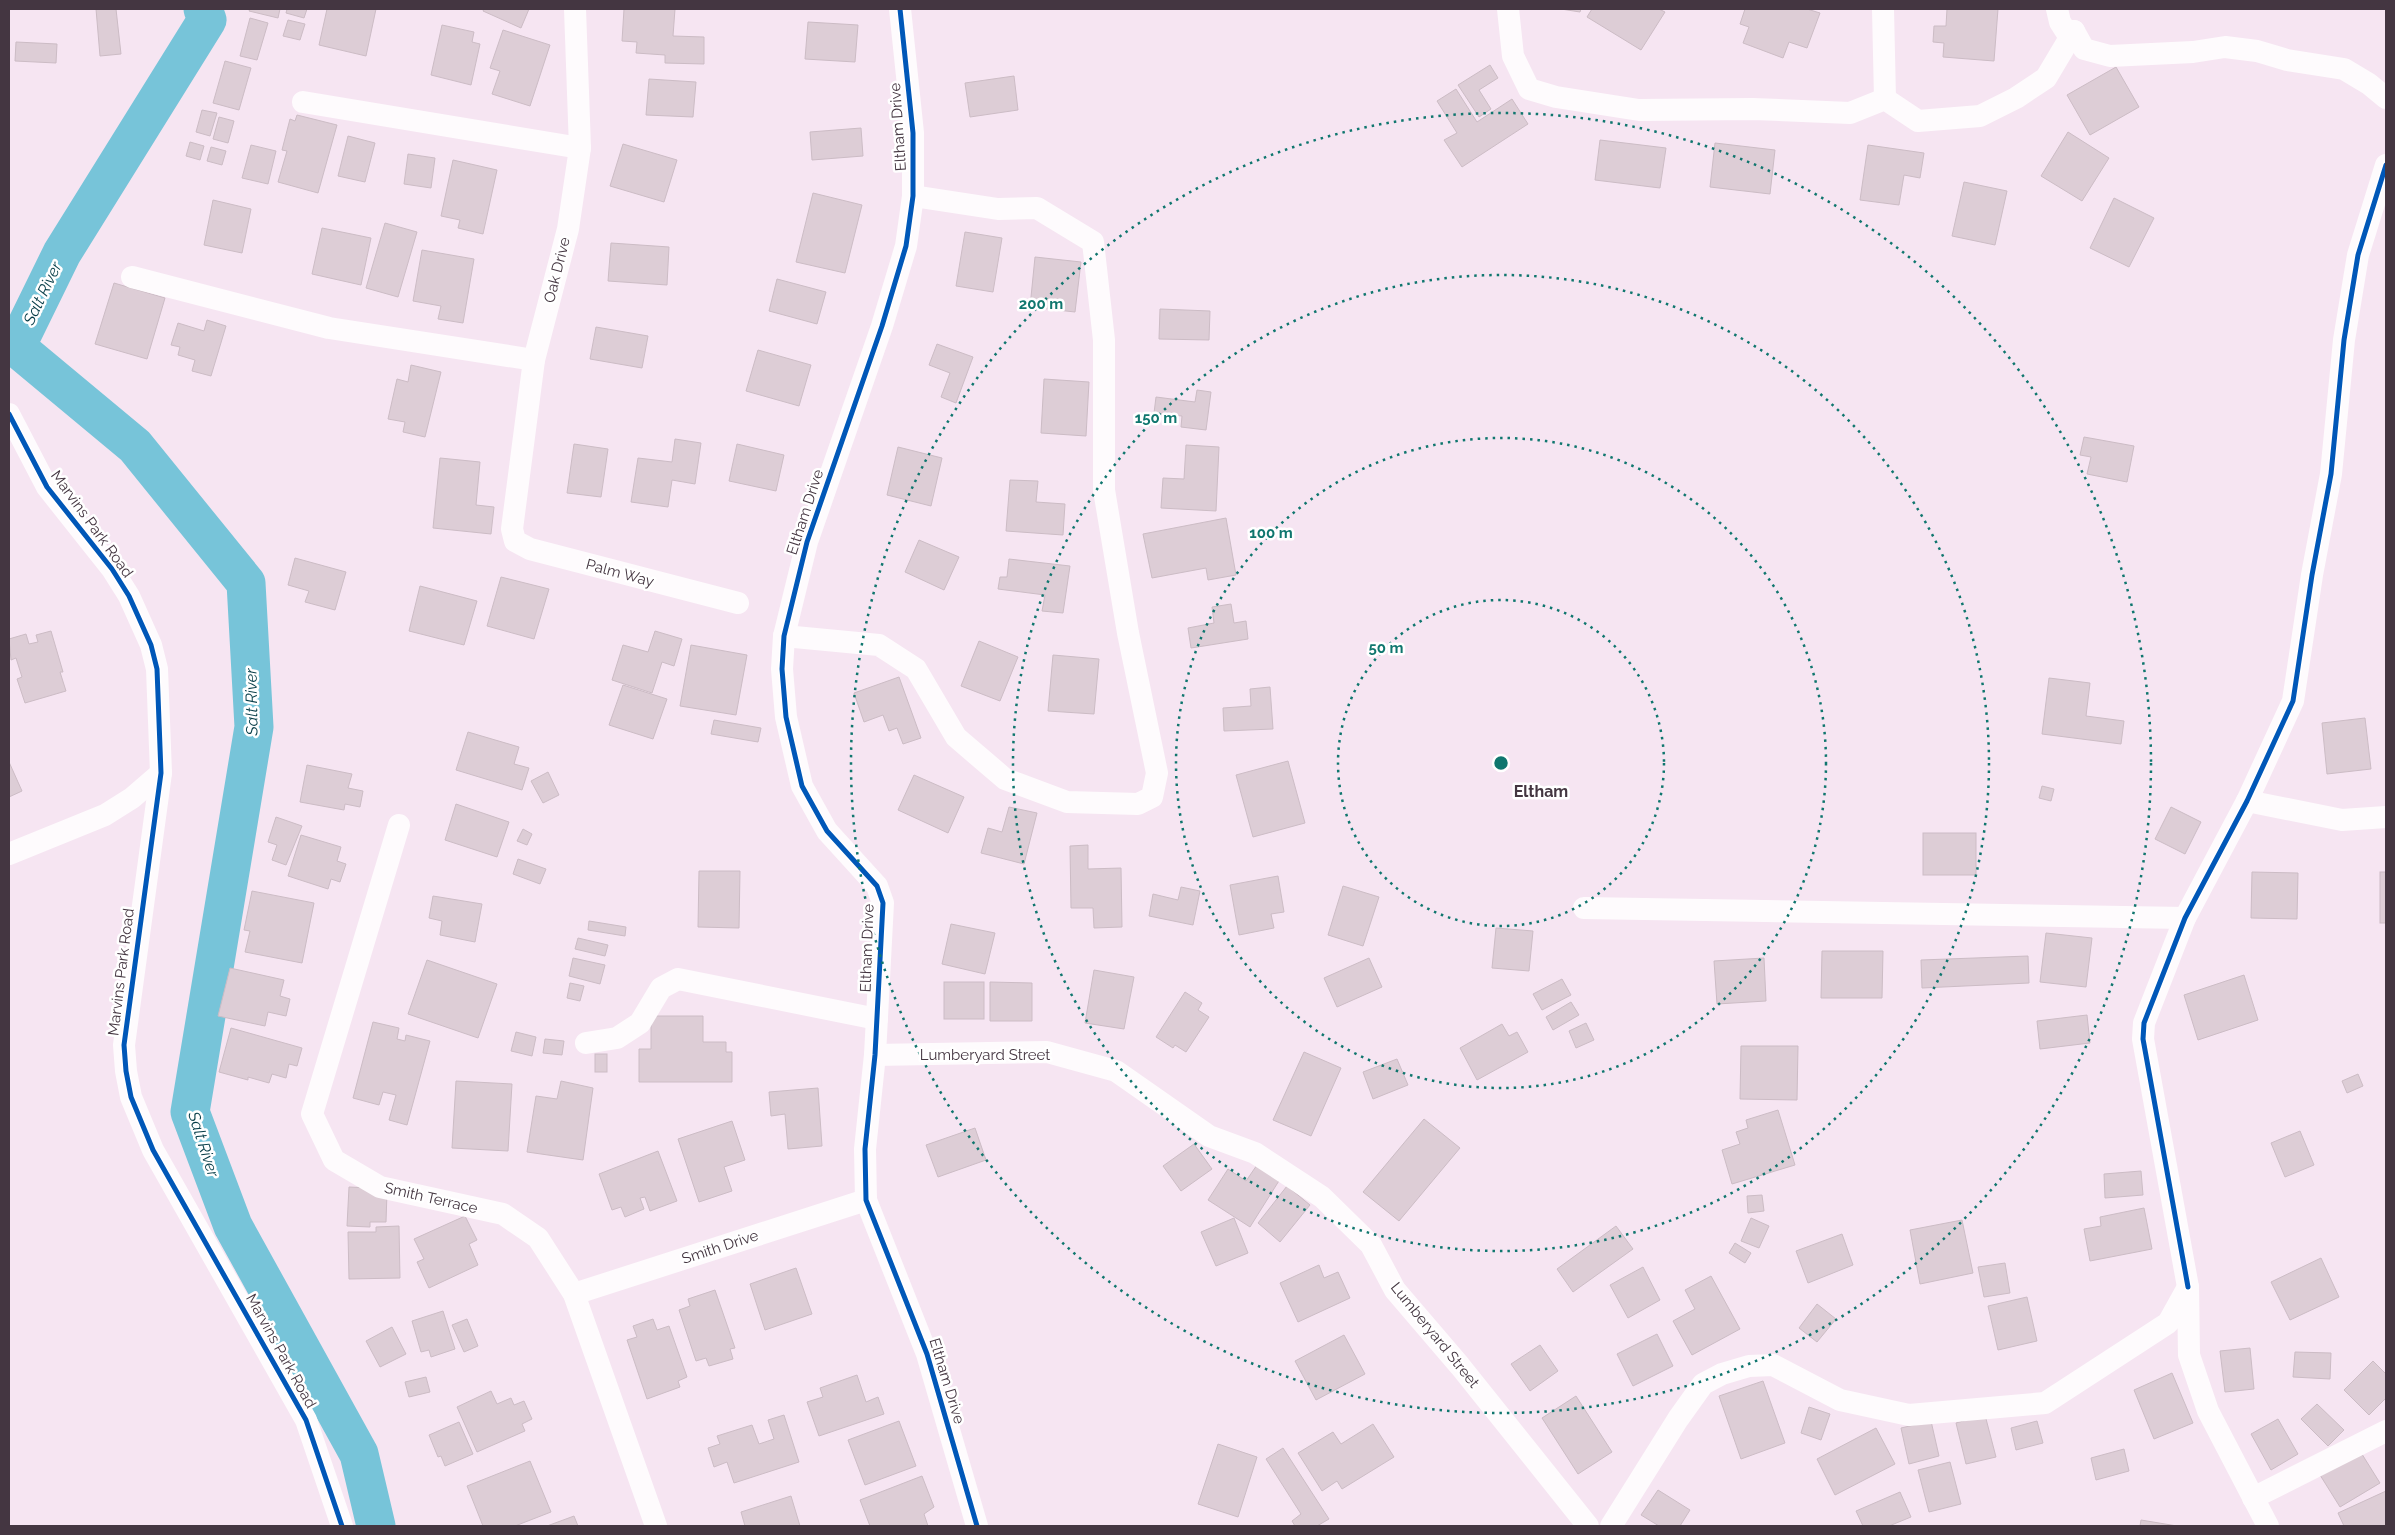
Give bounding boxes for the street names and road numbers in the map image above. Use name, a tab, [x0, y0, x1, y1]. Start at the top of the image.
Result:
street label: Eltham Drive	[886, 82, 910, 172]
street label: Oak Drive	[540, 235, 574, 305]
street label: Marvins Park Road	[47, 467, 137, 581]
street label: Eltham Drive	[783, 467, 827, 557]
street label: Palm Way	[584, 555, 656, 591]
street label: Eltham Drive	[856, 903, 878, 993]
street label: Marvins Park Road	[104, 907, 138, 1037]
street label: Lumberyard Street	[920, 1046, 1050, 1064]
street label: Smith Terrace	[383, 1179, 480, 1218]
street label: Smith Drive	[679, 1226, 761, 1268]
street label: Lumberyard Street	[1387, 1279, 1483, 1391]
street label: Marvins Park Road	[242, 1291, 320, 1411]
street label: Eltham Drive	[925, 1336, 969, 1426]

